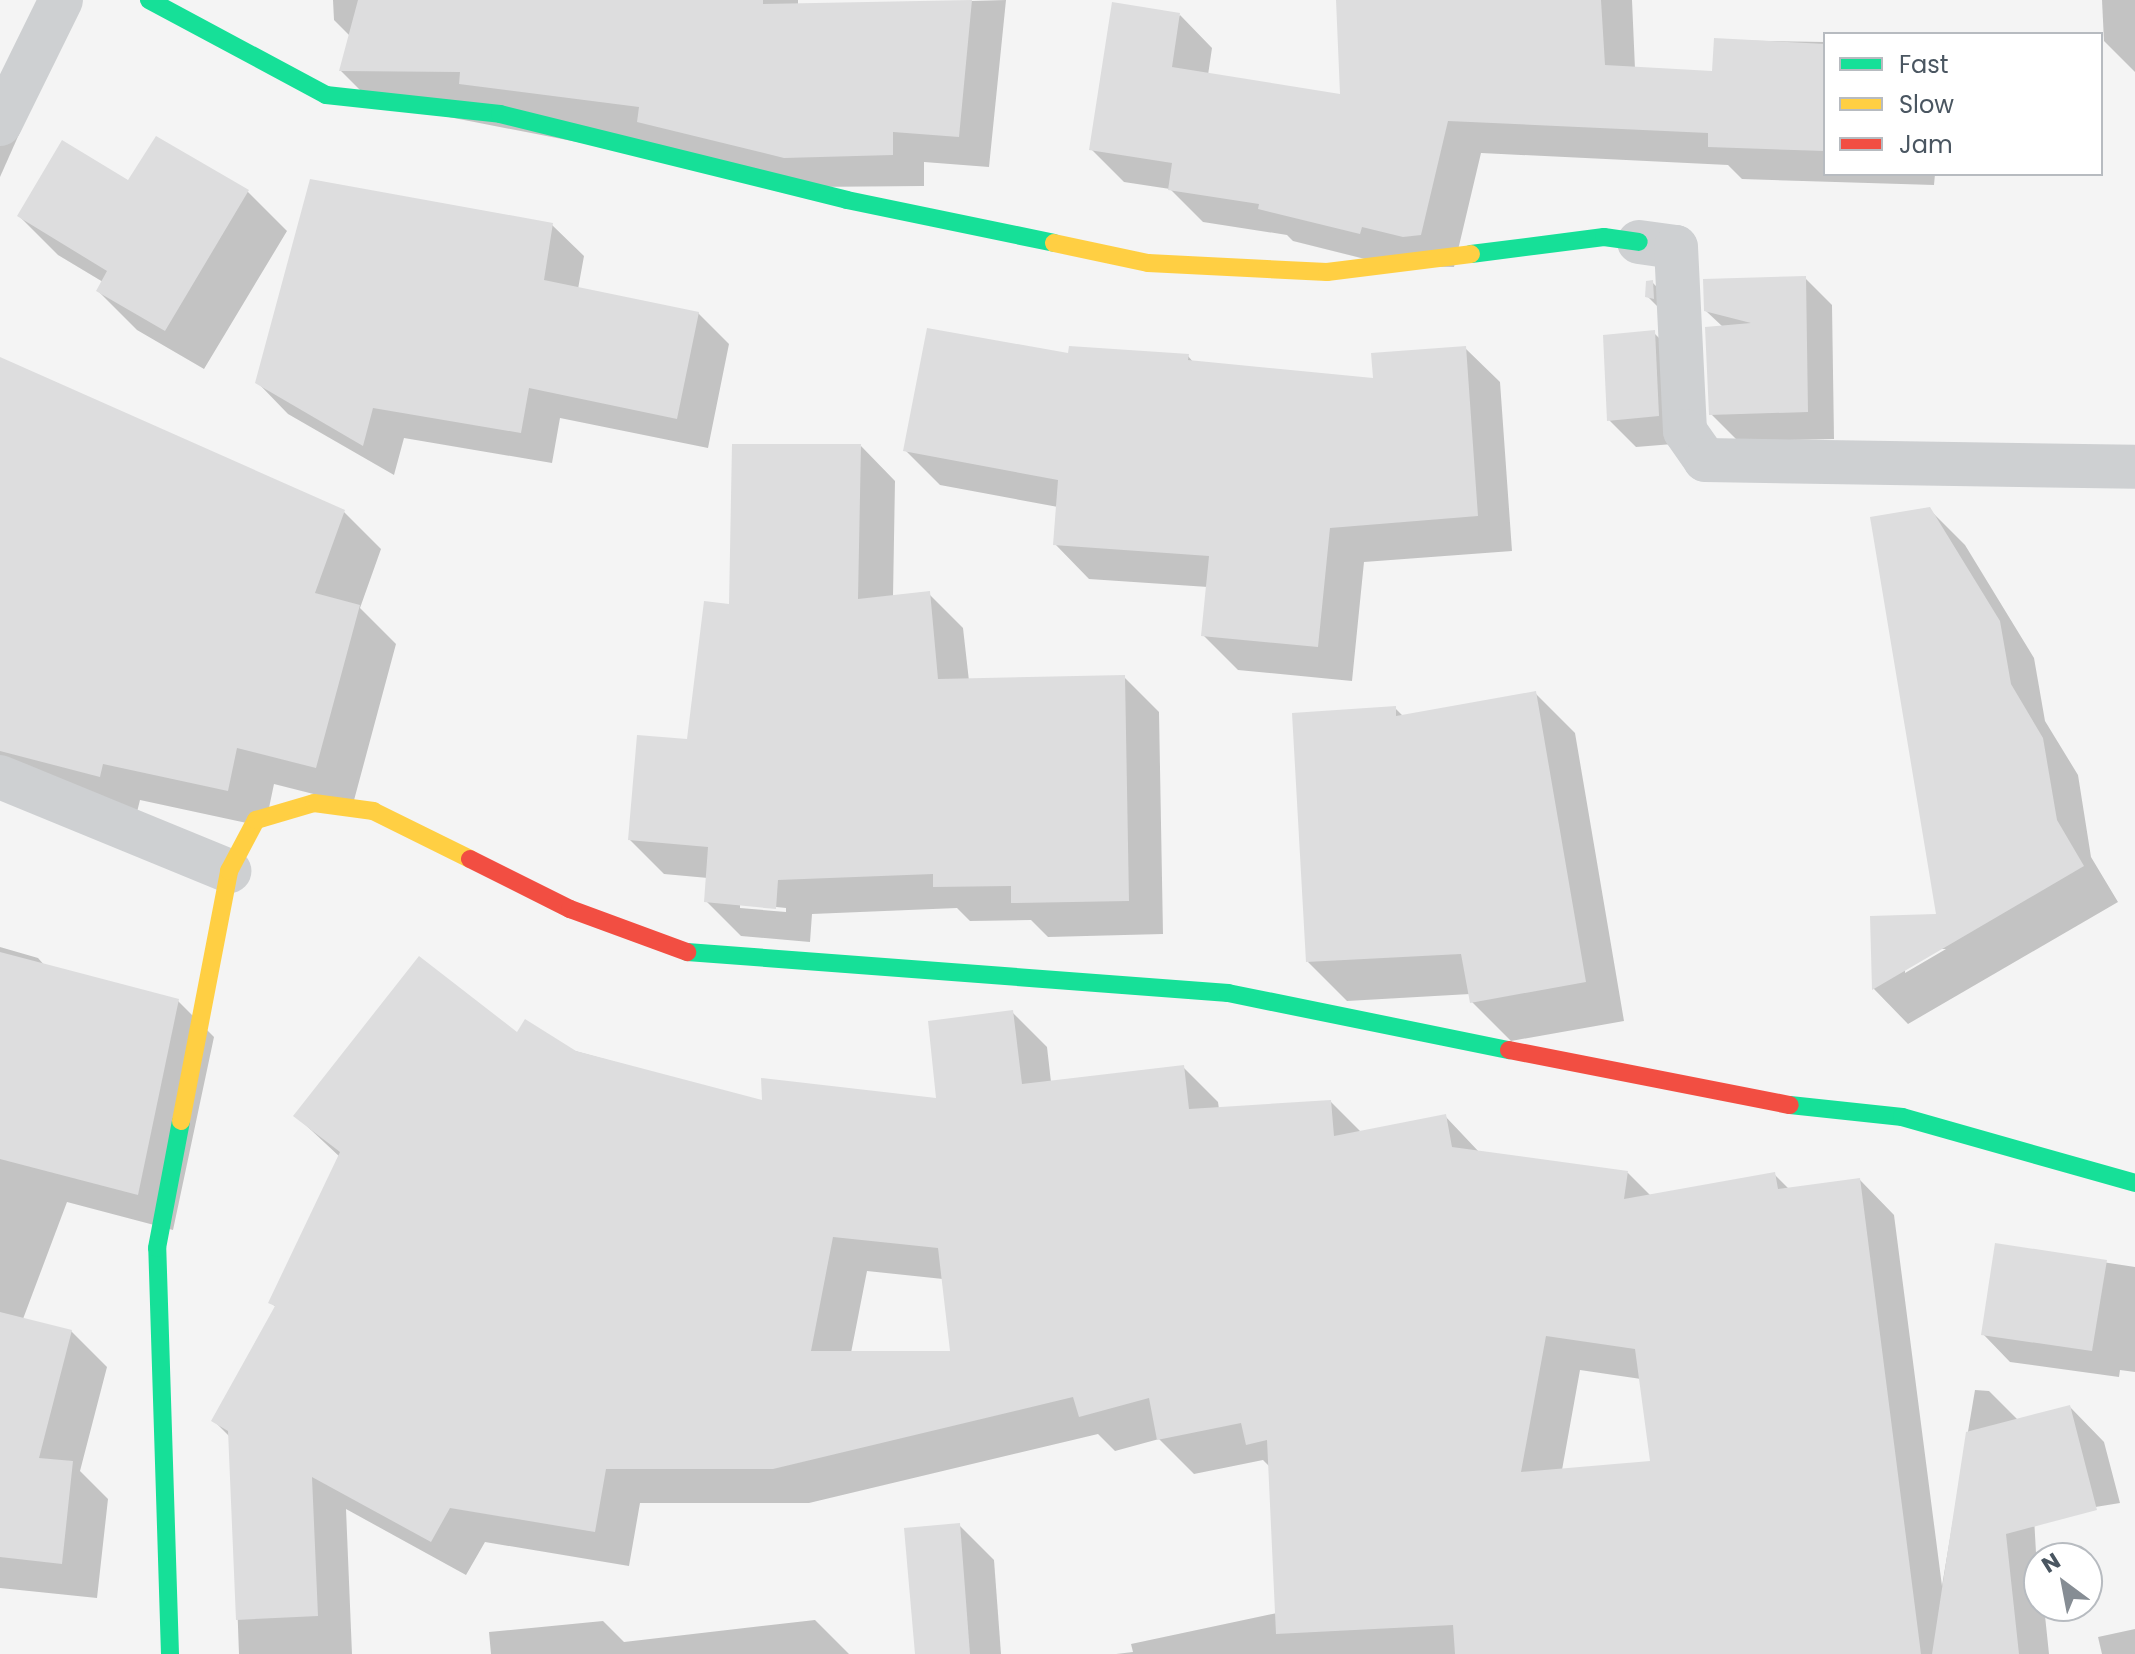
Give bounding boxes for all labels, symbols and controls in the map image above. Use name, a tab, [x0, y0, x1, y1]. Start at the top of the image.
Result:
legend	[1823, 32, 2103, 176]
text: Fast	[1899, 48, 1949, 81]
text: Slow	[1899, 88, 1954, 121]
text: Jam	[1899, 128, 1953, 161]
north arrow	[2023, 1542, 2103, 1622]
text: N	[2036, 1545, 2066, 1580]

